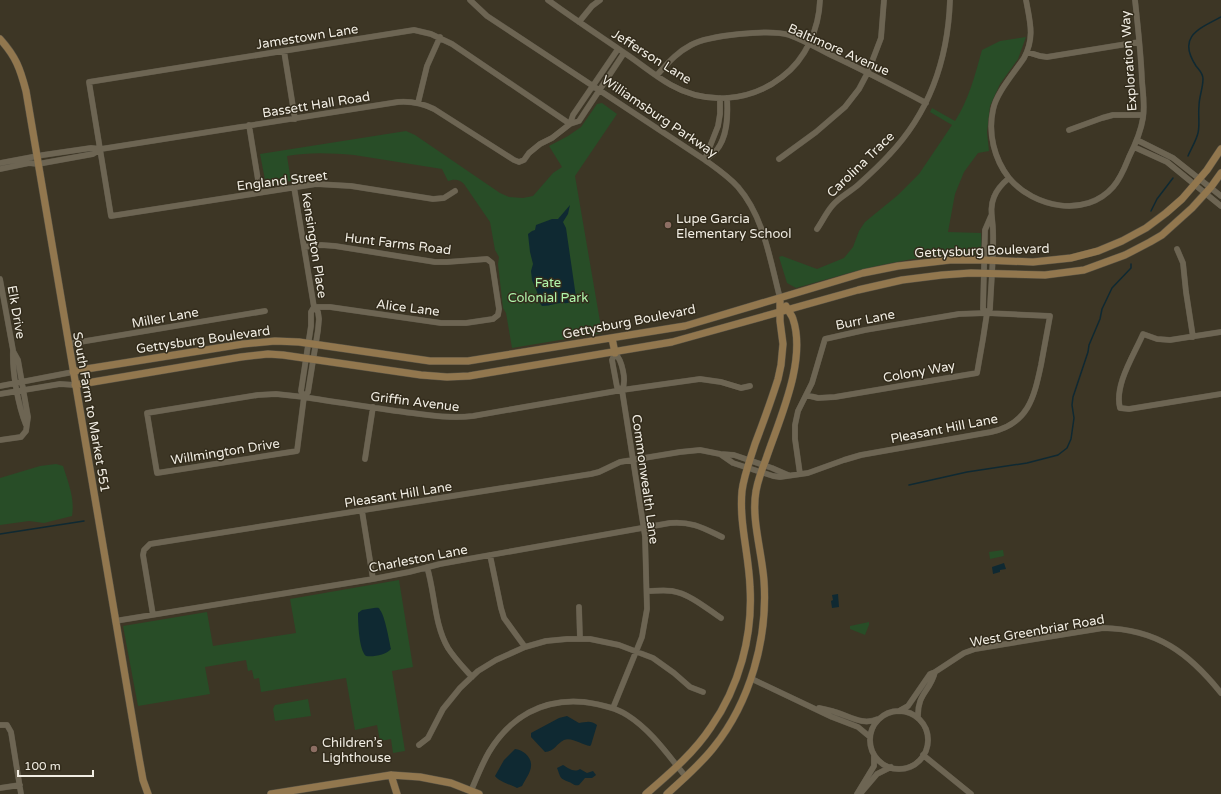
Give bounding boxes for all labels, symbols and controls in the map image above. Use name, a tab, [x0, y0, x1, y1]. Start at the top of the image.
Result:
street label: Exploration Way	[1117, 10, 1141, 112]
street label: Baltimore Avenue	[785, 20, 892, 80]
street label: Jamestown Lane	[255, 21, 359, 53]
street label: Jefferson Lane	[609, 26, 694, 88]
street label: Williamsburg Parkway	[599, 72, 720, 162]
street label: Bassett Hall Road	[261, 89, 371, 121]
street label: Carolina Trace	[824, 128, 898, 201]
street label: England Street	[236, 167, 329, 195]
street label: Kensington Place	[298, 191, 330, 299]
place label: Lupe Garcia Elementary School	[676, 211, 791, 242]
marker: Lupe Garcia Elementary School	[663, 220, 673, 230]
street label: Hunt Farms Road	[344, 230, 452, 258]
street label: Gettysburg Boulevard	[914, 241, 1050, 261]
park label: Fate Colonial Park	[508, 275, 588, 306]
street label: Elk Drive	[3, 284, 29, 340]
street label: Alice Lane	[375, 296, 441, 320]
street label: Gettysburg Boulevard	[561, 301, 697, 343]
street label: Miller Lane	[130, 304, 200, 332]
street label: Burr Lane	[834, 306, 896, 334]
street label: Gettysburg Boulevard	[135, 323, 271, 357]
street label: South Farm to Market 551	[69, 331, 113, 494]
street label: Colony Way	[882, 358, 956, 386]
street label: Griffin Avenue	[370, 389, 460, 415]
street label: Pleasant Hill Lane	[889, 411, 999, 447]
street label: Commonwealth Lane	[628, 413, 662, 545]
street label: Willmington Drive	[170, 435, 281, 469]
street label: Pleasant Hill Lane	[343, 479, 453, 511]
street label: Charleston Lane	[367, 542, 469, 576]
street label: West Greenbriar Road	[969, 611, 1106, 651]
place label: Children’s Lighthouse	[322, 735, 391, 766]
marker: Children’s Lighthouse	[309, 744, 319, 754]
scale bar	[18, 752, 93, 778]
text: 100 m	[24, 759, 61, 773]

